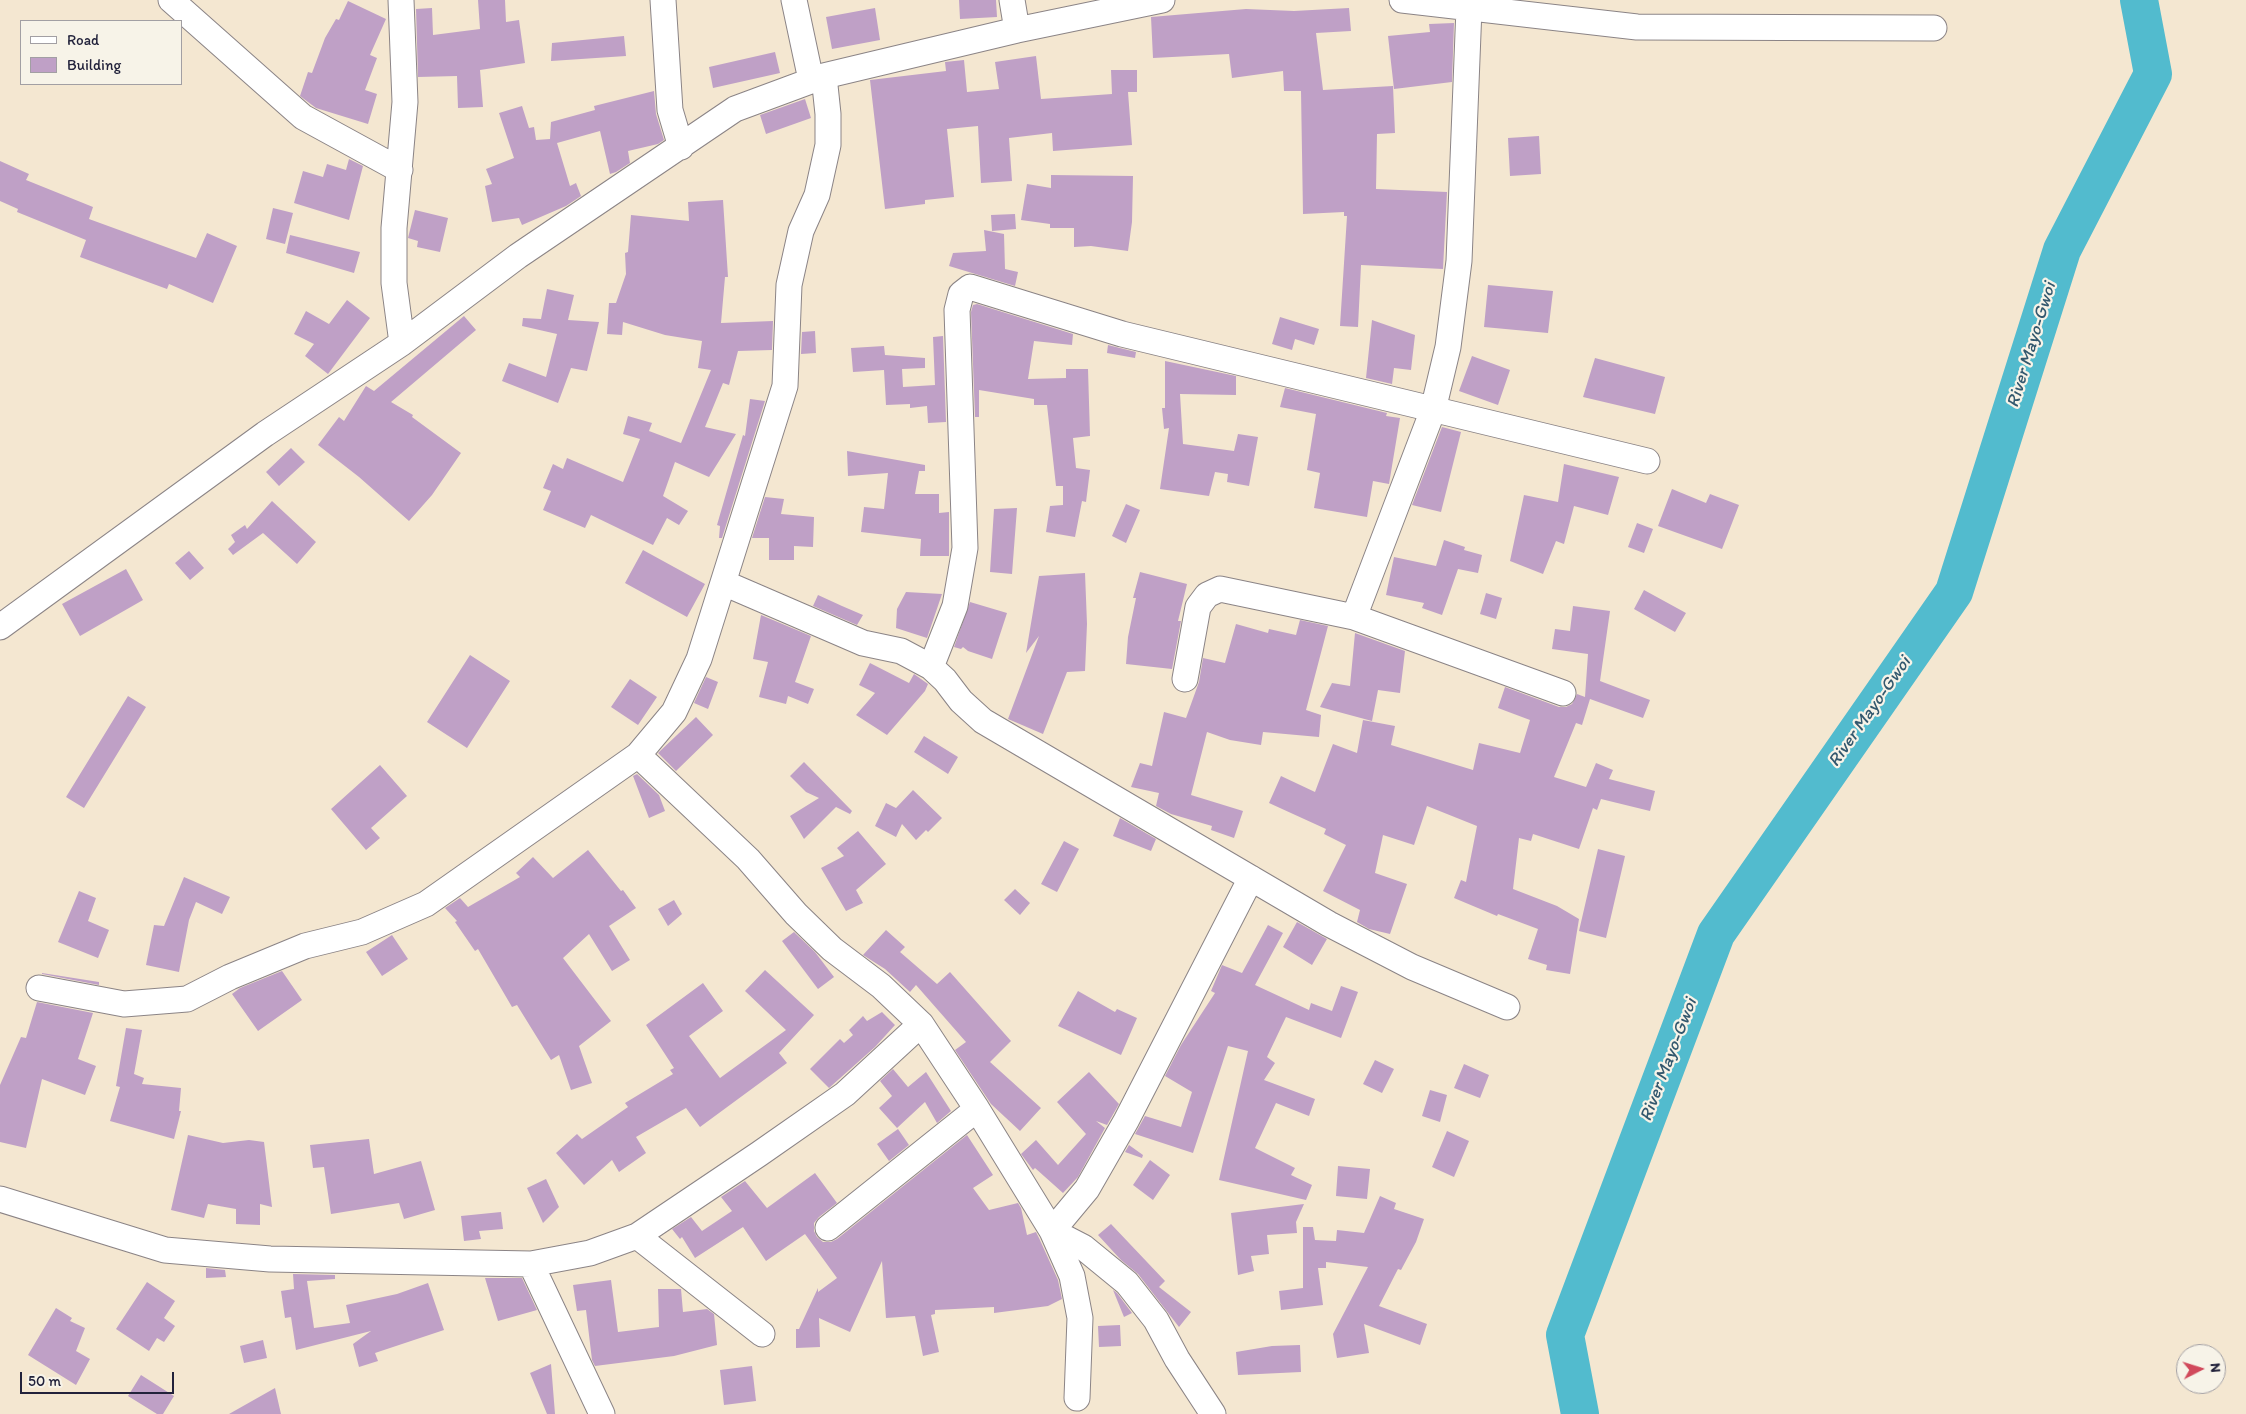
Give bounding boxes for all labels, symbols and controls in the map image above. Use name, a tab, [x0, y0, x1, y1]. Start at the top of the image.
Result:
legend	[20, 20, 182, 85]
text: Road	[67, 31, 99, 49]
text: Building	[67, 56, 121, 74]
water label: River Mayo-Gwoi	[2003, 280, 2061, 410]
water label: River Mayo-Gwoi	[1824, 653, 1916, 771]
water label: River Mayo-Gwoi	[1636, 996, 1702, 1124]
north arrow	[2176, 1344, 2226, 1394]
scale bar	[22, 1362, 176, 1394]
text: N	[2207, 1362, 2224, 1373]
text: 50 m	[28, 1372, 61, 1390]

